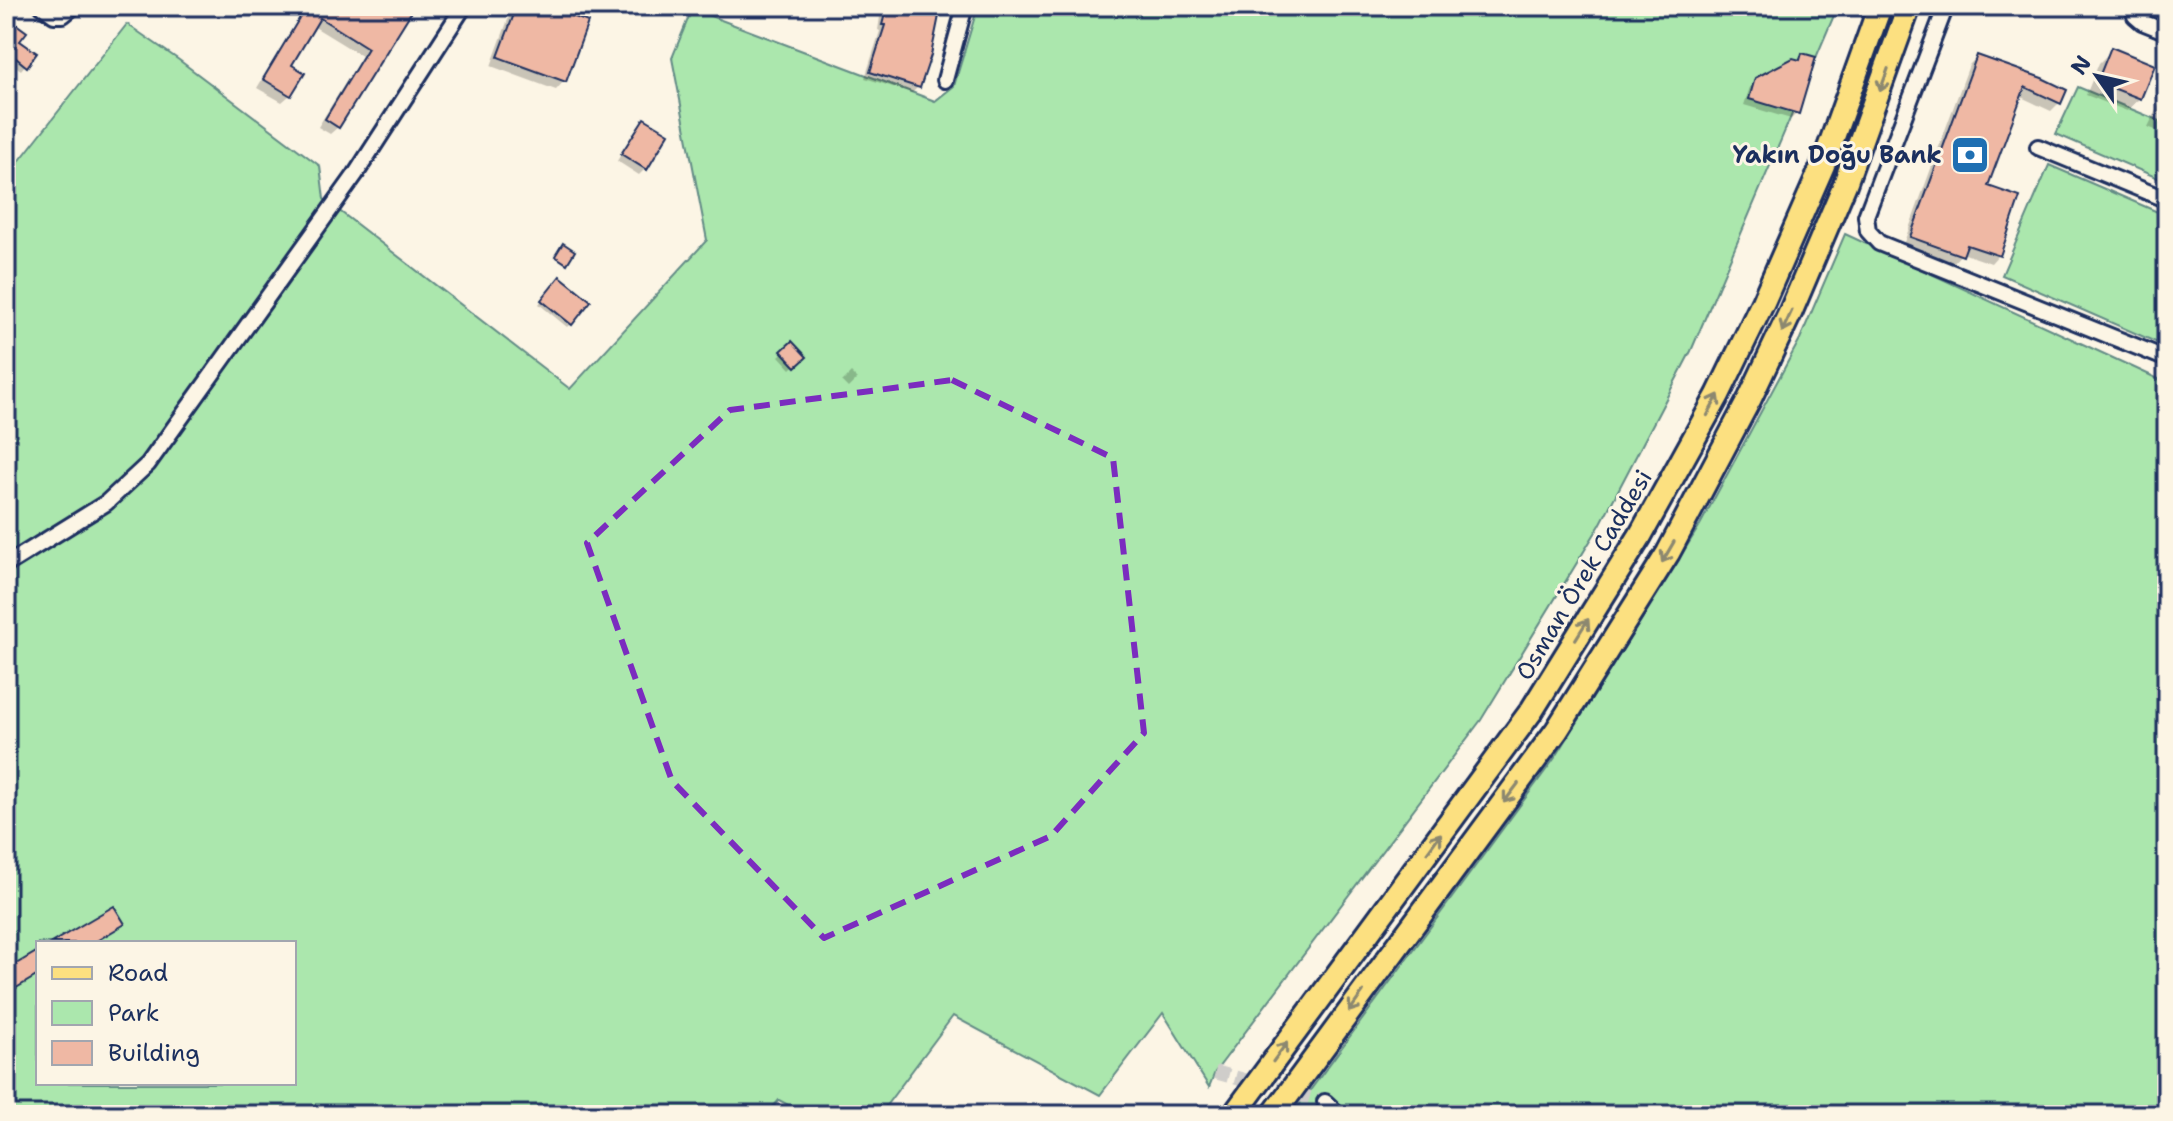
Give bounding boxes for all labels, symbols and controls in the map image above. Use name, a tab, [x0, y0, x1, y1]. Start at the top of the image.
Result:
north arrow	[2057, 36, 2137, 116]
text: N	[2064, 50, 2098, 80]
one-way arrow	[1875, 67, 1890, 92]
bank icon: Yakın Doğu Bank	[1949, 134, 1991, 176]
place label: Yakın Doğu Bank	[1733, 139, 1942, 171]
one-way arrow	[1779, 308, 1794, 332]
one-way arrow	[1706, 393, 1722, 417]
street label: Osman Örek Caddesi	[1508, 464, 1660, 686]
one-way arrow	[1660, 540, 1676, 563]
one-way arrow	[1575, 618, 1591, 641]
one-way arrow	[1503, 782, 1520, 803]
one-way arrow	[1426, 832, 1443, 854]
legend	[36, 941, 296, 1085]
text: Road	[108, 957, 168, 989]
one-way arrow	[1348, 991, 1365, 1012]
text: Park	[108, 997, 160, 1029]
text: Building	[108, 1037, 200, 1069]
one-way arrow	[1272, 1042, 1289, 1063]

